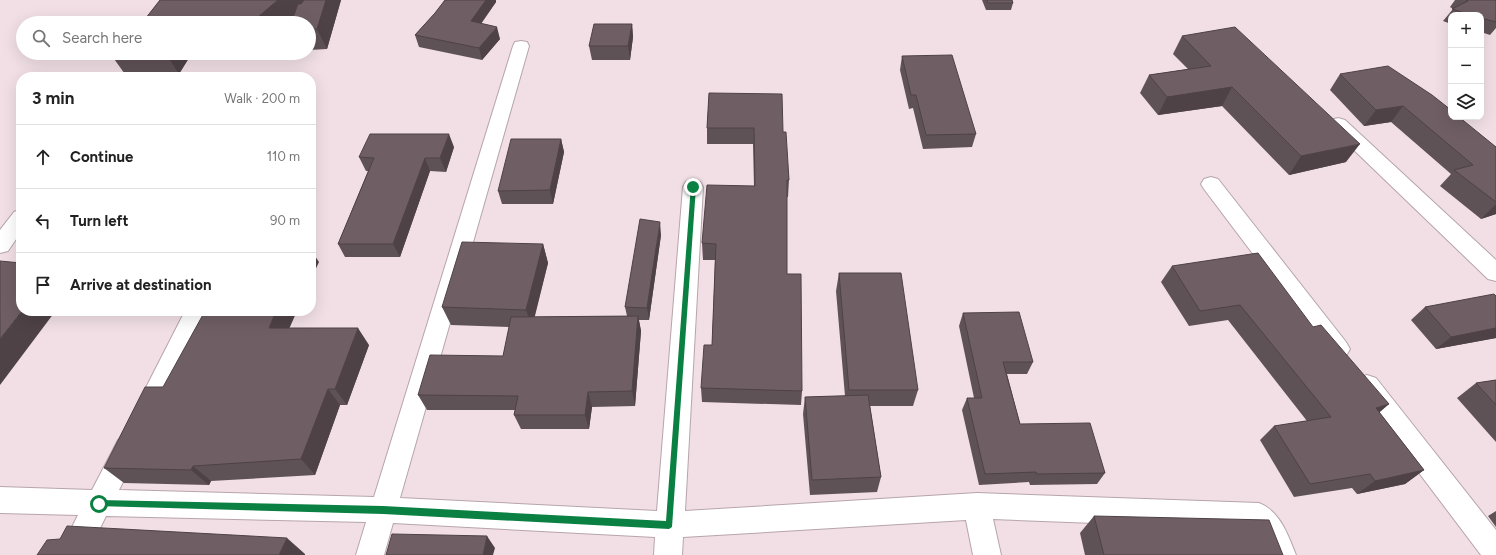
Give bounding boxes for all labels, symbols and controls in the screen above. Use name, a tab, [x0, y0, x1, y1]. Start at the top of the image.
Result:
map controls	[1448, 12, 1484, 120]
button: +	[1448, 12, 1484, 48]
search box	[16, 16, 316, 60]
icon: search	[30, 27, 52, 49]
text: Search here	[62, 29, 142, 47]
button: −	[1448, 48, 1484, 84]
button: layers	[1448, 84, 1484, 120]
text: 3 min	[32, 88, 74, 108]
text: Walk · 200 m	[224, 91, 300, 106]
icon: ahead	[32, 146, 54, 168]
text: Continue	[70, 148, 133, 166]
text: 110 m	[267, 149, 300, 164]
route end	[684, 178, 702, 196]
icon: left	[32, 210, 54, 232]
text: Turn left	[70, 212, 128, 230]
text: 90 m	[270, 213, 300, 228]
icon: arrive	[32, 274, 54, 296]
text: Arrive at destination	[70, 276, 211, 294]
route start	[90, 495, 108, 513]

